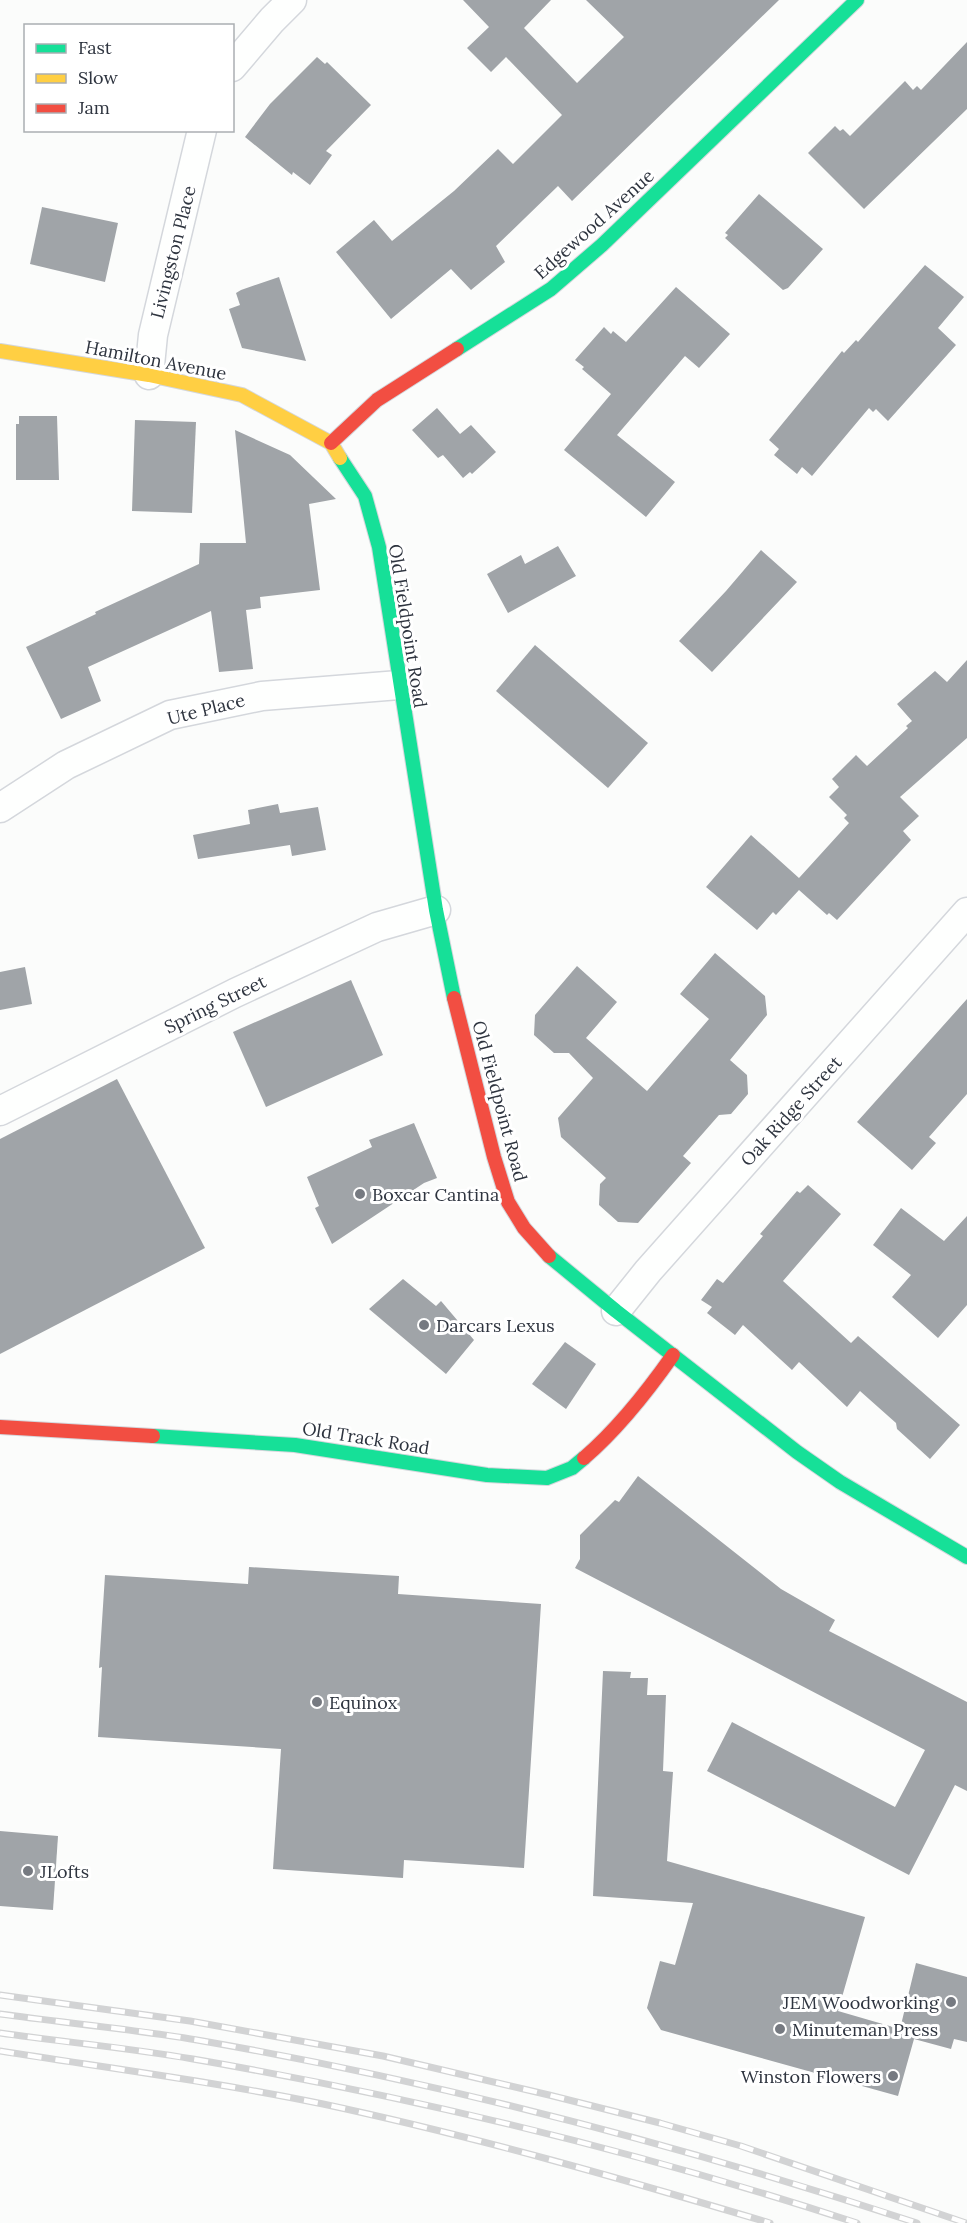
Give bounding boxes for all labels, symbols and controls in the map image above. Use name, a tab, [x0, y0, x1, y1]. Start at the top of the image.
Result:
legend	[24, 24, 234, 132]
text: Fast	[78, 36, 112, 59]
text: Slow	[78, 66, 118, 89]
text: Jam	[77, 96, 110, 119]
street label: Edgewood Avenue	[529, 164, 659, 284]
street label: Livingston Place	[145, 183, 201, 321]
street label: Hamilton Avenue	[83, 335, 229, 385]
street label: Old Fieldpoint Road	[384, 542, 432, 710]
street label: Ute Place	[165, 688, 247, 730]
street label: Spring Street	[160, 969, 270, 1039]
street label: Old Fieldpoint Road	[467, 1018, 533, 1184]
street label: Oak Ridge Street	[735, 1051, 847, 1171]
place label: Boxcar Cantina	[372, 1183, 499, 1206]
marker: Boxcar Cantina	[353, 1187, 367, 1201]
place label: Darcars Lexus	[436, 1314, 555, 1337]
marker: Darcars Lexus	[417, 1318, 431, 1332]
street label: Old Track Road	[301, 1417, 432, 1459]
place label: Equinox	[329, 1691, 398, 1714]
marker: Equinox	[310, 1695, 324, 1709]
place label: JLofts	[39, 1860, 89, 1883]
marker: JLofts	[21, 1864, 35, 1878]
place label: JEM Woodworking	[782, 1991, 940, 2014]
marker: JEM Woodworking	[944, 1995, 958, 2009]
place label: Minuteman Press	[792, 2018, 938, 2041]
marker: Minuteman Press	[773, 2022, 787, 2036]
place label: Winston Flowers	[741, 2065, 881, 2088]
marker: Winston Flowers	[886, 2069, 900, 2083]

